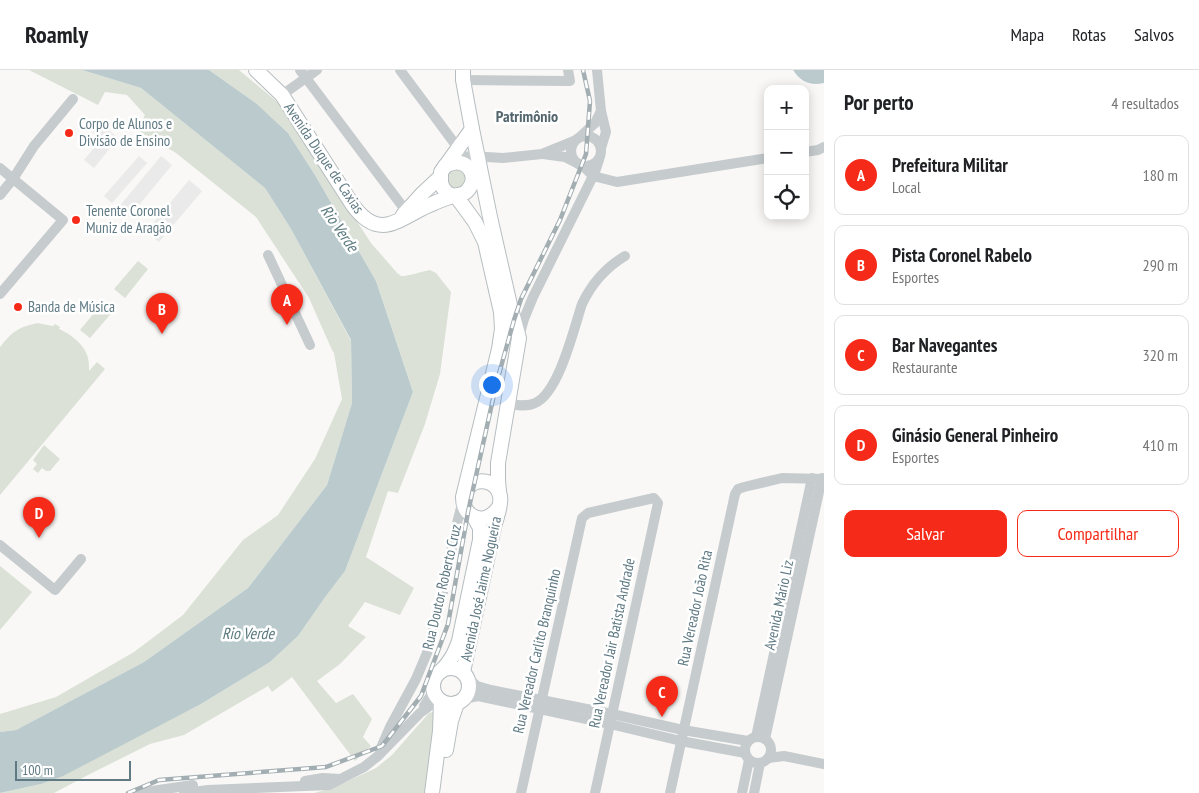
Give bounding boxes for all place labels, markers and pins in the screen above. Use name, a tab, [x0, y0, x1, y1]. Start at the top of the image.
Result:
place label: Corpo de Alunos e Divisão de Ensino	[79, 114, 172, 150]
marker: Corpo de Alunos e Divisão de Ensino	[63, 127, 75, 139]
place label: Tenente Coronel Muniz de Aragão	[86, 201, 172, 237]
marker: Tenente Coronel Muniz de Aragão	[70, 214, 82, 226]
pin: A	[271, 284, 303, 325]
pin: B	[146, 293, 178, 334]
place label: Banda de Música	[28, 297, 115, 316]
marker: Banda de Música	[12, 301, 24, 313]
pin: D	[23, 497, 55, 538]
pin: C	[646, 676, 678, 717]

